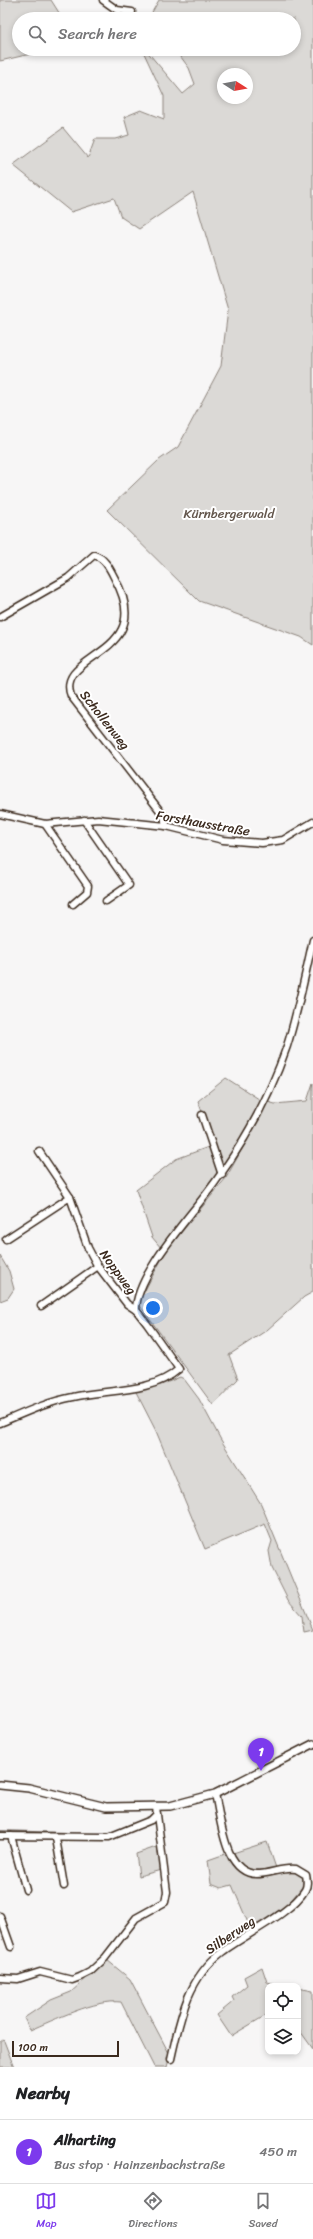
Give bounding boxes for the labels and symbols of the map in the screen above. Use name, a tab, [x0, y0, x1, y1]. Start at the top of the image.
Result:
north arrow	[217, 68, 253, 104]
park label: Kürnbergerwald	[184, 502, 276, 525]
street label: Schollenweg	[74, 685, 136, 755]
street label: Forsthausstraße	[154, 803, 252, 843]
street label: Noppweg	[94, 1244, 143, 1300]
your location	[143, 1298, 163, 1318]
pin: 1	[248, 1738, 274, 1771]
street label: Silberweg	[200, 1910, 260, 1960]
scale bar	[12, 2039, 119, 2058]

